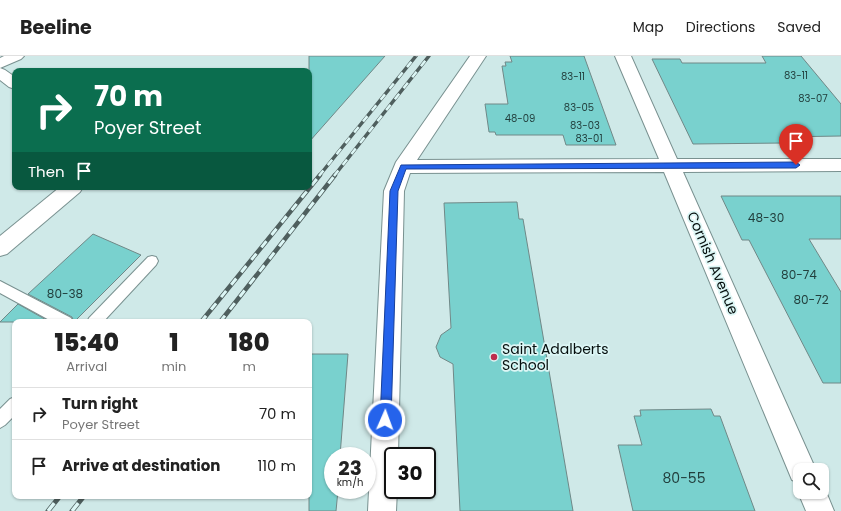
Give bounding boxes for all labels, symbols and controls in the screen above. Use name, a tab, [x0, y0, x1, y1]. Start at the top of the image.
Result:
text: Beeline	[20, 14, 92, 41]
text: Map	[633, 17, 664, 37]
text: Directions	[686, 17, 755, 37]
text: Saved	[777, 17, 821, 37]
house number: 83-11	[784, 68, 808, 83]
house number: 83-11	[561, 69, 585, 84]
text: 70 m	[94, 77, 163, 116]
icon: right	[28, 84, 80, 136]
house number: 83-07	[798, 91, 828, 106]
house number: 83-05	[564, 100, 594, 115]
house number: 48-09	[505, 111, 535, 126]
text: Poyer Street	[94, 115, 201, 140]
house number: 83-03	[570, 118, 600, 133]
pin	[779, 124, 813, 165]
icon: arrive	[785, 130, 807, 152]
house number: 83-01	[575, 131, 603, 146]
icon: arrive	[73, 160, 95, 182]
text: Then	[28, 161, 65, 182]
street label: Cornish Avenue	[682, 208, 744, 318]
house number: 48-30	[748, 209, 784, 226]
house number: 80-74	[781, 266, 817, 283]
house number: 80-38	[47, 285, 83, 302]
house number: 80-72	[793, 291, 829, 308]
text: 15:40	[54, 326, 119, 359]
text: 1	[169, 326, 179, 359]
text: 180	[229, 326, 270, 359]
place label: Saint Adalberts School	[502, 339, 609, 375]
marker: Saint Adalberts School	[489, 352, 499, 362]
text: Arrival	[66, 357, 107, 376]
text: min	[161, 357, 186, 376]
text: m	[242, 357, 256, 376]
text: Turn right	[62, 393, 138, 414]
position arrow	[364, 399, 406, 441]
icon: right	[28, 403, 50, 425]
text: 70 m	[259, 403, 296, 424]
text: Poyer Street	[62, 415, 140, 434]
speed limit sign: 30	[384, 447, 436, 499]
text: 23	[338, 454, 362, 482]
icon: arrive	[28, 455, 50, 477]
text: Arrive at destination	[62, 455, 220, 476]
text: 110 m	[258, 455, 296, 476]
map controls	[793, 463, 829, 499]
button: search	[793, 463, 829, 499]
house number: 80-55	[663, 468, 705, 488]
text: km/h	[337, 475, 363, 490]

